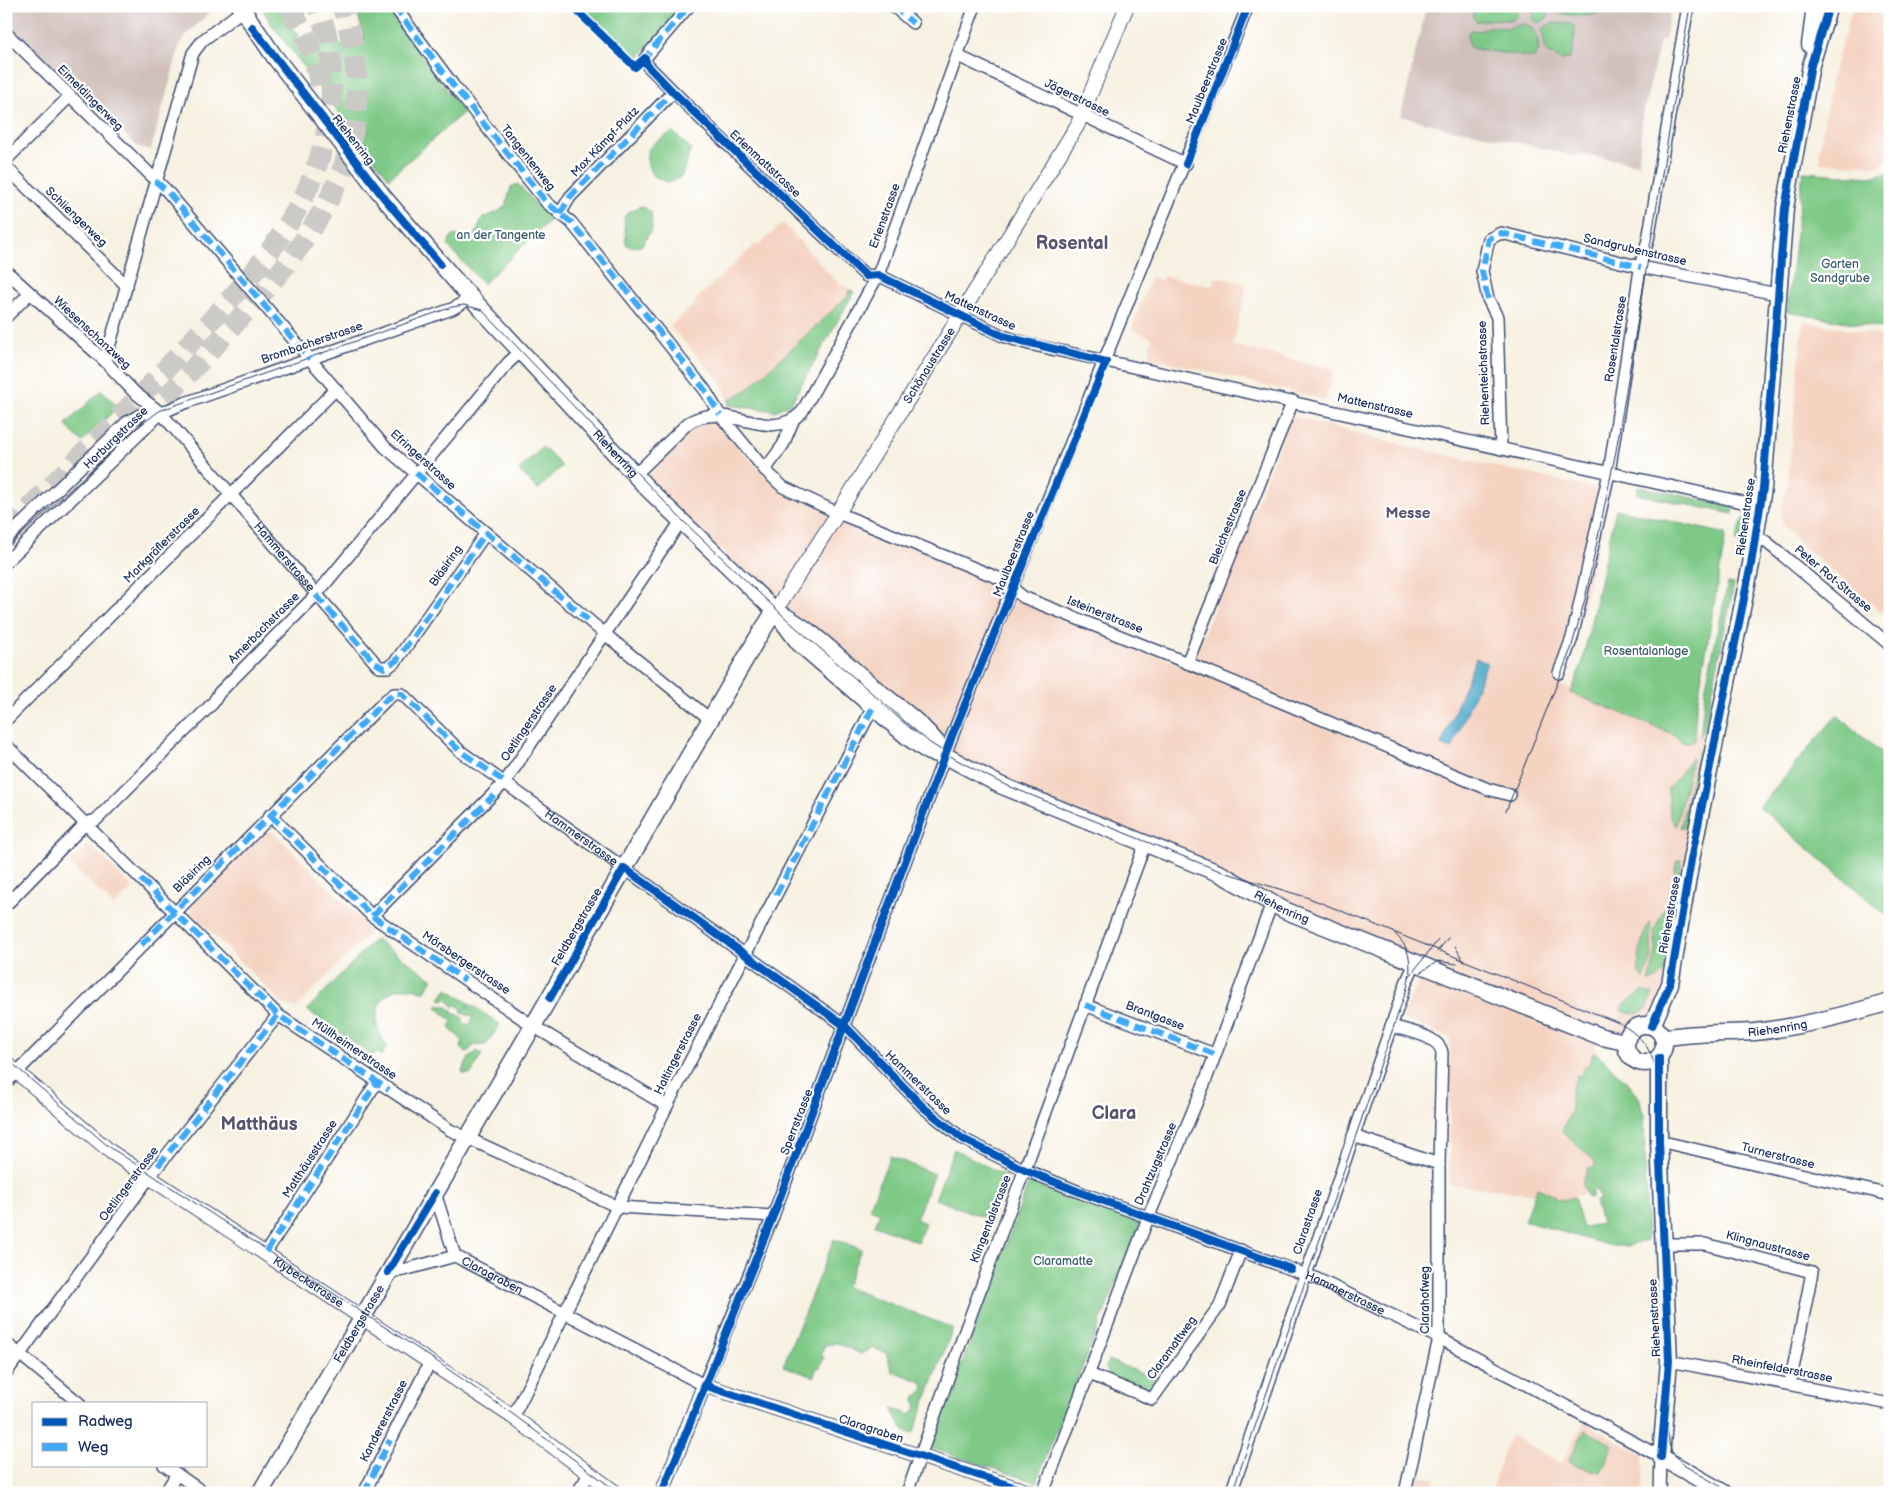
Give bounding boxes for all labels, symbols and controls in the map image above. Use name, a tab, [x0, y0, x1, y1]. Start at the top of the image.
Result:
street label: Maulbeerstrasse	[1183, 36, 1231, 126]
street label: Eimeldingerweg	[54, 62, 126, 134]
street label: Riehenstrasse	[1775, 75, 1805, 155]
street label: Jägerstrasse	[1042, 76, 1112, 120]
street label: Max Kämpf-Platz	[568, 104, 642, 180]
street label: Riehenring	[329, 112, 377, 168]
street label: Tangentenweg	[498, 122, 558, 194]
street label: Erlenmattstrasse	[726, 127, 804, 201]
street label: Erlenstrasse	[866, 181, 904, 251]
street label: Schliengerweg	[42, 184, 110, 250]
park label: an der Tangente	[457, 228, 545, 243]
street label: Sandgrubenstrasse	[1582, 231, 1688, 269]
district label: Rosental	[1036, 233, 1108, 254]
park label: Garten Sandgrube	[1810, 257, 1870, 286]
street label: Mattenstrasse	[942, 288, 1018, 334]
street label: Wiesenschanzweg	[50, 293, 134, 373]
street label: Rosentalstrasse	[1602, 295, 1630, 383]
street label: Brombacherstrasse	[259, 319, 365, 367]
street label: Riehenteichstrasse	[1475, 320, 1493, 426]
street label: Schönaustrasse	[900, 324, 958, 406]
street label: Mattenstrasse	[1336, 390, 1414, 422]
street label: Horburgstrasse	[81, 404, 151, 472]
street label: Efringerstrasse	[387, 427, 459, 493]
street label: Riehenring	[590, 427, 641, 481]
street label: Riehenstrasse	[1733, 477, 1759, 557]
street label: Bleichestrasse	[1206, 487, 1250, 567]
street label: Markgräflerstrasse	[121, 504, 203, 586]
district label: Messe	[1386, 504, 1431, 523]
street label: Maulbeerstrasse	[990, 509, 1038, 599]
street label: Hammerstrasse	[251, 519, 318, 595]
street label: Bläsiring	[426, 542, 466, 590]
street label: Peter Rot-Strasse	[1791, 542, 1875, 616]
street label: Amerbachstrasse	[225, 589, 303, 667]
street label: Isteinerstrasse	[1065, 593, 1145, 637]
park label: Rosentalanlage	[1604, 644, 1688, 659]
street label: Oetlingerstrasse	[498, 682, 560, 764]
street label: Hammerstrasse	[542, 806, 621, 869]
street label: Bläsiring	[170, 852, 214, 896]
street label: Riehenstrasse	[1656, 875, 1684, 955]
street label: Feldbergstrasse	[549, 885, 605, 969]
street label: Riehenring	[1251, 887, 1311, 927]
street label: Mörsbergerstrasse	[419, 928, 513, 998]
street label: Brantgasse	[1123, 998, 1187, 1034]
street label: Haltingerstrasse	[651, 1011, 705, 1097]
street label: Müllheimerstrasse	[308, 1015, 400, 1083]
street label: Riehenring	[1747, 1016, 1809, 1040]
street label: Hammerstrasse	[882, 1048, 954, 1118]
street label: Sperrstrasse	[778, 1087, 816, 1157]
district label: Clara	[1092, 1103, 1136, 1124]
district label: Matthäus	[221, 1114, 298, 1135]
street label: Matthäusstrasse	[279, 1117, 341, 1201]
street label: Drahtzugstrasse	[1132, 1120, 1180, 1208]
street label: Turnerstrasse	[1740, 1140, 1816, 1172]
street label: Oetlingerstrasse	[96, 1144, 162, 1224]
street label: Klingentalstrasse	[967, 1173, 1015, 1265]
street label: Clarastrasse	[1290, 1187, 1326, 1257]
street label: Klingnaustrasse	[1724, 1228, 1812, 1264]
street label: Klybeckstrasse	[270, 1253, 347, 1311]
street label: Claragraben	[459, 1253, 526, 1298]
park label: Claramatte	[1033, 1254, 1093, 1269]
street label: Clarahofweg	[1418, 1266, 1433, 1334]
street label: Hammerstrasse	[1303, 1268, 1387, 1318]
street label: Riehenstrasse	[1645, 1278, 1665, 1358]
street label: Feldbergstrasse	[330, 1282, 388, 1366]
street label: Claramattweg	[1144, 1313, 1200, 1383]
street label: Rheinfelderstrasse	[1730, 1352, 1834, 1386]
street label: Kandererstrasse	[357, 1377, 411, 1465]
legend	[32, 1402, 208, 1466]
street label: Claragraben	[837, 1411, 906, 1447]
text: Radweg	[78, 1412, 133, 1431]
text: Weg	[78, 1438, 108, 1457]

